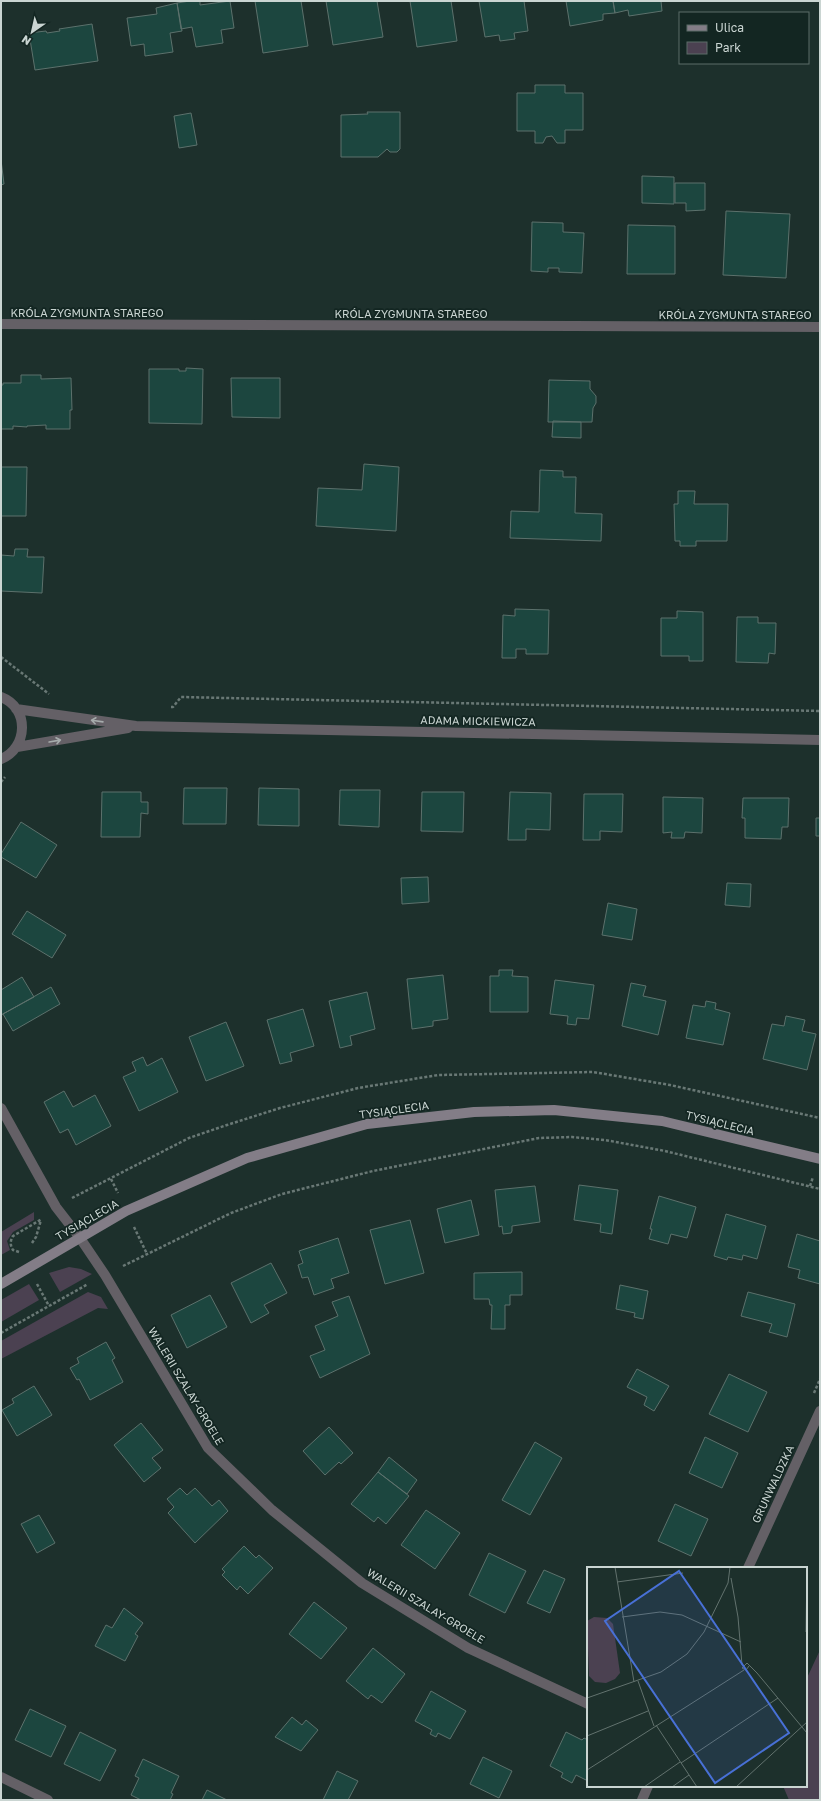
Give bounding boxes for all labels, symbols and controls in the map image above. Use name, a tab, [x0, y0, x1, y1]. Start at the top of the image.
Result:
north arrow	[12, 12, 52, 52]
legend	[679, 12, 809, 64]
text: Ulica	[715, 20, 744, 35]
text: N	[19, 33, 33, 48]
text: Park	[715, 40, 741, 55]
street label: KRÓLA ZYGMUNTA STAREGO	[10, 306, 164, 319]
street label: KRÓLA ZYGMUNTA STAREGO	[334, 307, 488, 320]
street label: KRÓLA ZYGMUNTA STAREGO	[658, 308, 812, 321]
street label: ADAMA MICKIEWICZA	[420, 713, 536, 728]
one-way arrow	[91, 717, 104, 725]
one-way arrow	[48, 737, 61, 745]
street label: TYSIĄCLECIA	[358, 1098, 430, 1121]
street label: TYSIĄCLECIA	[684, 1108, 756, 1137]
street label: TYSIĄCLECIA	[53, 1196, 121, 1243]
street label: WALERII SZALAY-GROELE	[146, 1325, 227, 1447]
street label: GRUNWALDZKA	[749, 1442, 797, 1525]
street label: WALERII SZALAY-GROELE	[365, 1565, 488, 1646]
inset map	[587, 1567, 807, 1787]

